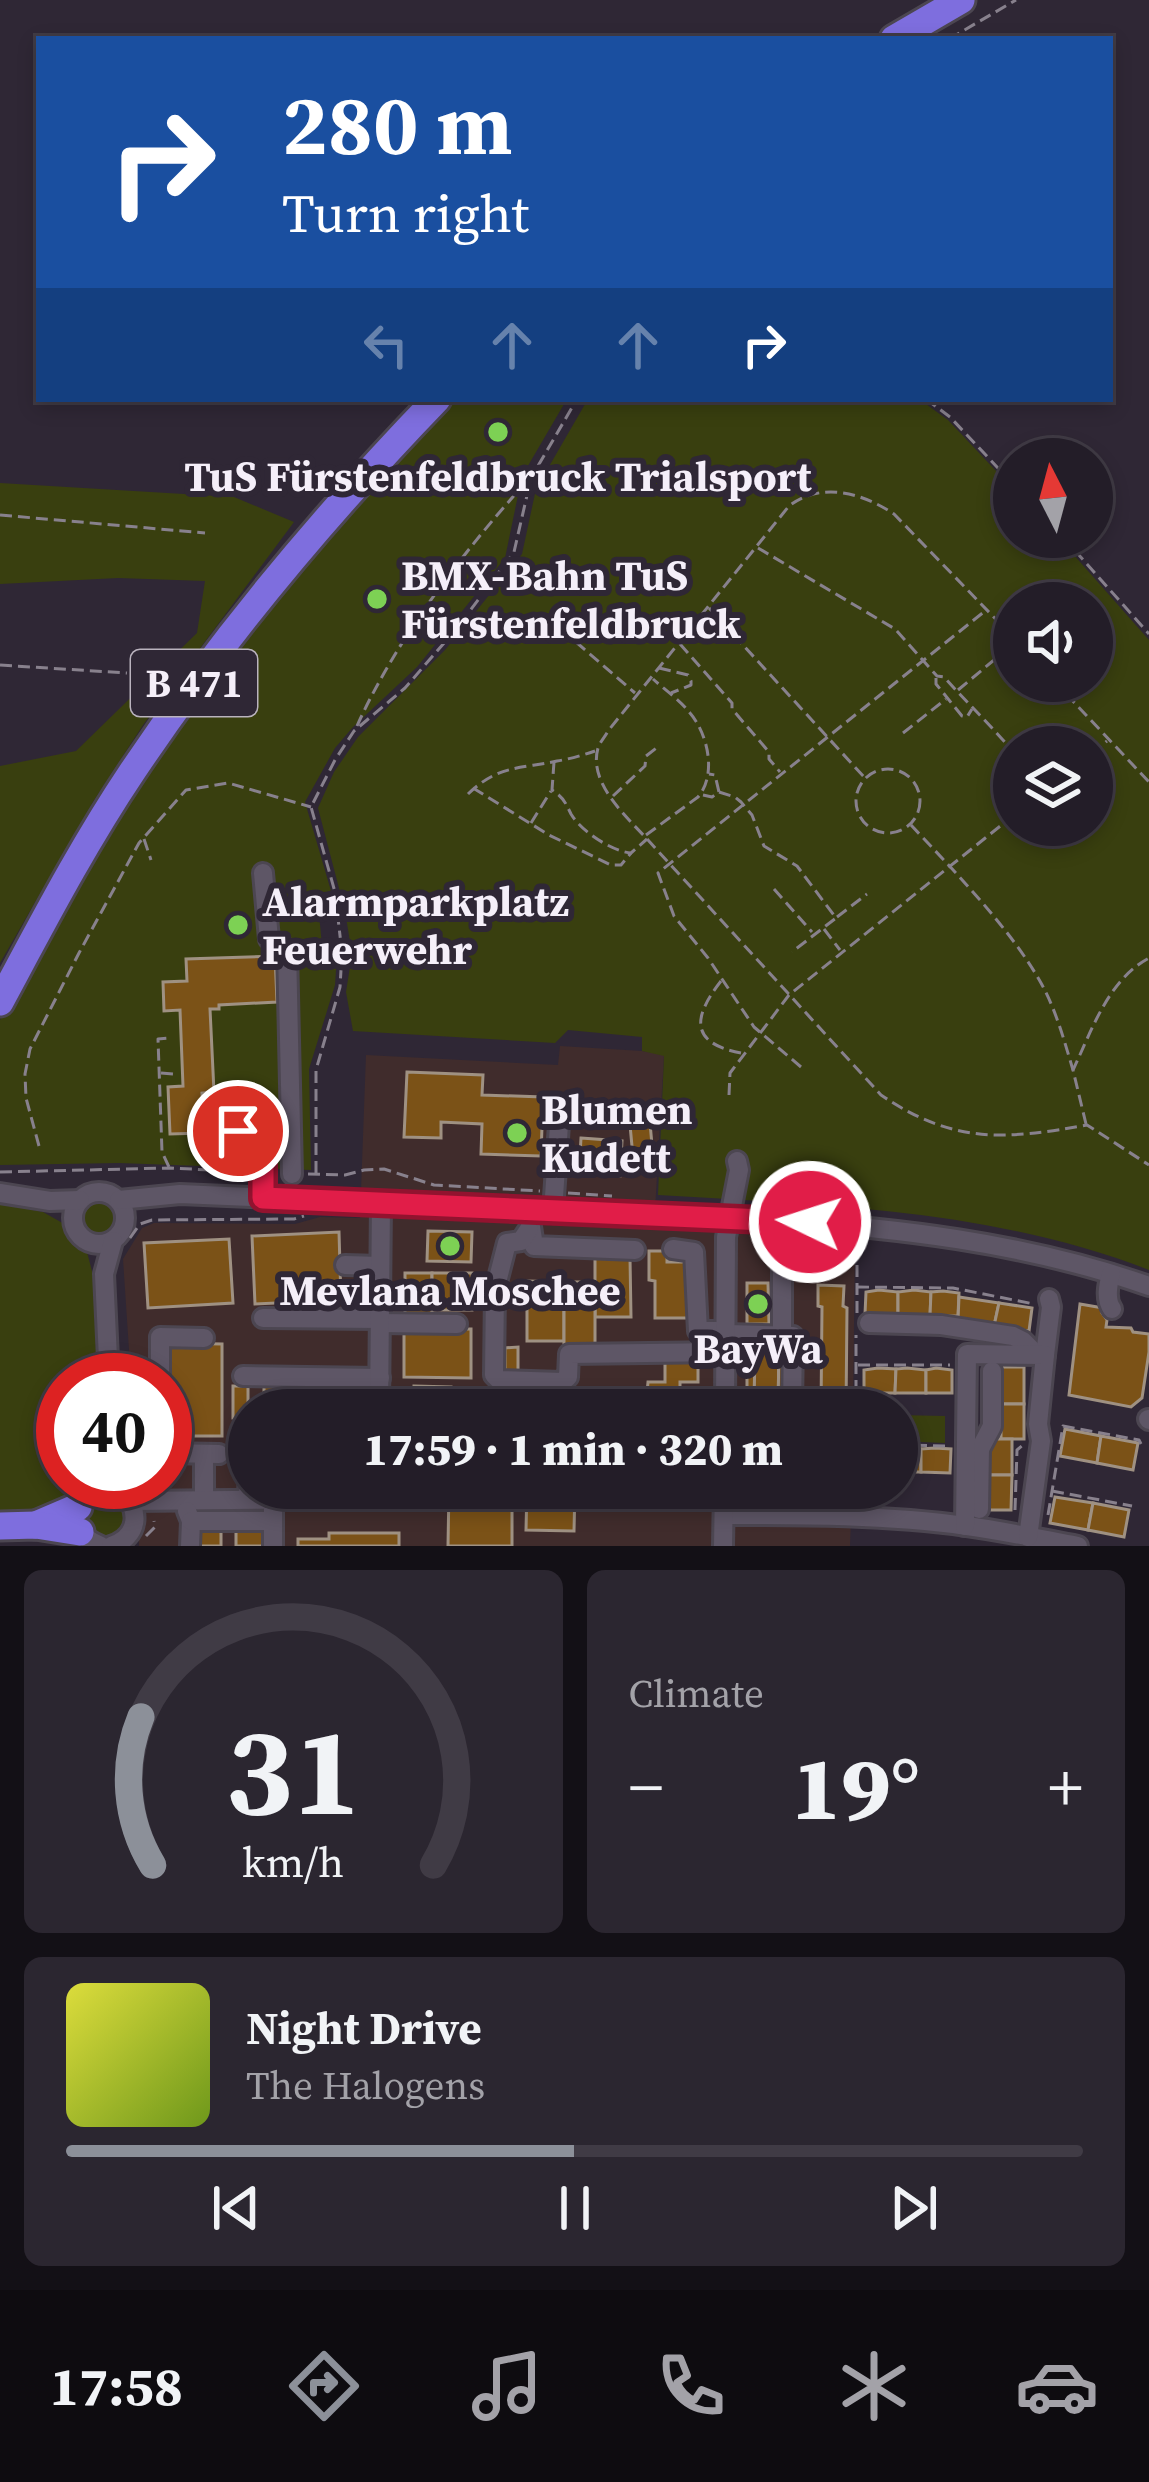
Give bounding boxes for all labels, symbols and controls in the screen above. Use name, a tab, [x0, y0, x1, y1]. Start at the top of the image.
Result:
text: 280 m	[282, 67, 513, 182]
icon: right	[84, 84, 240, 240]
text: Turn right	[282, 176, 529, 250]
icon: left	[353, 312, 419, 378]
icon: ahead	[479, 312, 545, 378]
icon: ahead	[605, 312, 671, 378]
icon: right	[731, 312, 797, 378]
marker: TuS Fürstenfeldbruck Trialsport	[485, 419, 511, 445]
north arrow	[993, 438, 1113, 558]
map controls	[993, 438, 1113, 846]
place label: TuS Fürstenfeldbruck Trialsport	[184, 447, 813, 505]
place label: BMX-Bahn TuS Fürstenfeldbruck	[401, 546, 742, 652]
button: sound	[993, 582, 1113, 702]
marker: BMX-Bahn TuS Fürstenfeldbruck	[364, 586, 390, 612]
road number: B 471	[131, 650, 257, 716]
button: layers	[993, 726, 1113, 846]
place label: Alarmparkplatz Feuerwehr	[262, 872, 569, 978]
marker: Alarmparkplatz Feuerwehr	[225, 912, 251, 938]
pin	[187, 1080, 289, 1182]
place label: Blumen Kudett	[541, 1080, 693, 1186]
icon: arrive	[205, 1098, 271, 1164]
marker: Blumen Kudett	[504, 1120, 530, 1146]
position arrow	[747, 1159, 873, 1285]
marker: Mevlana Moschee	[437, 1233, 463, 1259]
place label: Mevlana Moschee	[279, 1261, 621, 1319]
marker: BayWa	[745, 1291, 771, 1317]
place label: BayWa	[693, 1319, 824, 1377]
speed limit sign: 40	[36, 1353, 192, 1509]
text: 17:59 · 1 min · 320 m	[363, 1418, 783, 1480]
text: Climate	[629, 1667, 764, 1720]
text: 31	[226, 1685, 361, 1856]
text: 19°	[791, 1726, 920, 1849]
text: −	[629, 1742, 663, 1832]
text: +	[1048, 1742, 1083, 1832]
text: km/h	[242, 1832, 344, 1890]
text: Night Drive	[246, 1997, 482, 2059]
text: The Halogens	[246, 2059, 485, 2112]
icon: previous	[203, 2175, 269, 2241]
icon: pause	[542, 2175, 608, 2241]
icon: next	[881, 2175, 947, 2241]
icon: directions	[282, 2344, 366, 2428]
icon: music	[465, 2344, 549, 2428]
icon: phone	[649, 2344, 733, 2428]
icon: climate	[832, 2344, 916, 2428]
icon: car	[1015, 2344, 1099, 2428]
text: 17:58	[50, 2349, 183, 2423]

